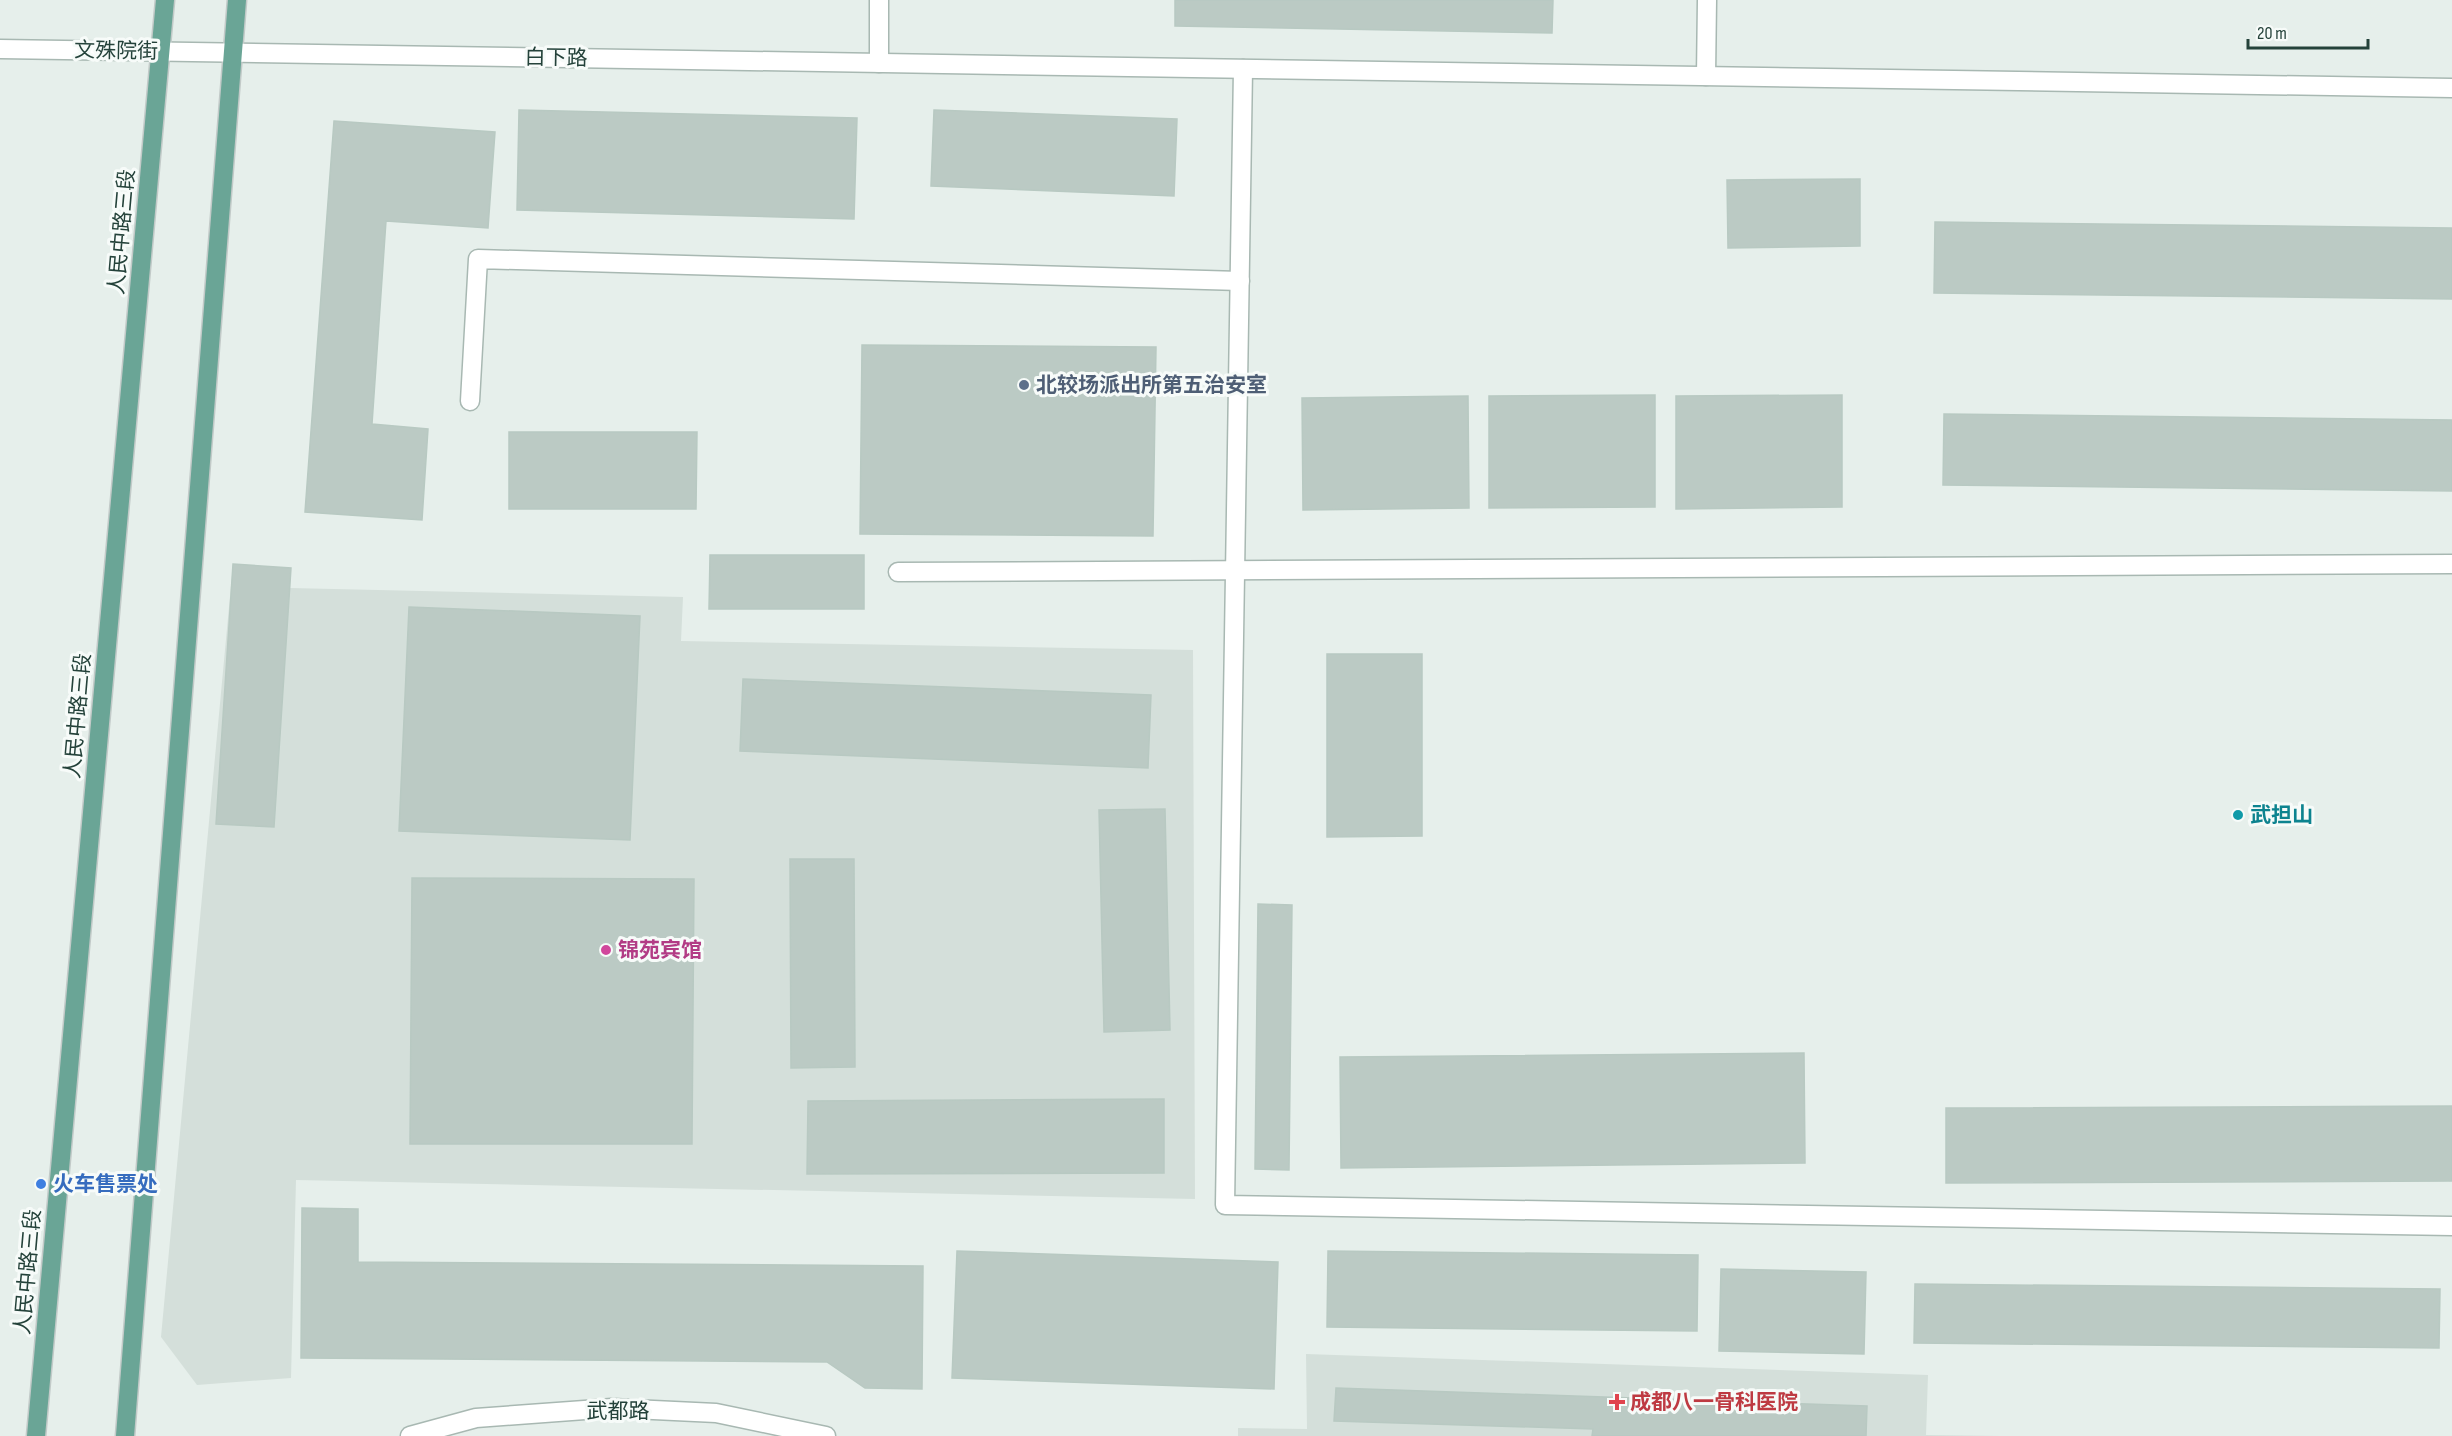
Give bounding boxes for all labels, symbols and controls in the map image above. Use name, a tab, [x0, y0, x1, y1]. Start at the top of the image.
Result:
scale bar	[2248, 12, 2368, 50]
text: 20 m	[2257, 23, 2287, 44]
street label: 文殊院街	[74, 38, 158, 64]
street label: 白下路	[524, 45, 588, 71]
street label: 人民中路三段	[104, 168, 140, 296]
place label: 北较场派出所第五治安室	[1036, 373, 1267, 398]
marker: 北较场派出所第五治安室	[1017, 378, 1031, 392]
street label: 人民中路三段	[60, 652, 96, 780]
place label: 武担山	[2250, 803, 2313, 828]
marker: 武担山	[2231, 808, 2245, 822]
place label: 锦苑宾馆	[618, 938, 702, 963]
marker: 锦苑宾馆	[599, 943, 613, 957]
place label: 火车售票处	[53, 1172, 158, 1197]
marker: 火车售票处	[34, 1177, 48, 1191]
street label: 人民中路三段	[10, 1208, 46, 1336]
place label: 成都八一骨科医院	[1630, 1390, 1798, 1415]
marker: 成都八一骨科医院	[1608, 1393, 1626, 1411]
street label: 武都路	[587, 1399, 650, 1424]

